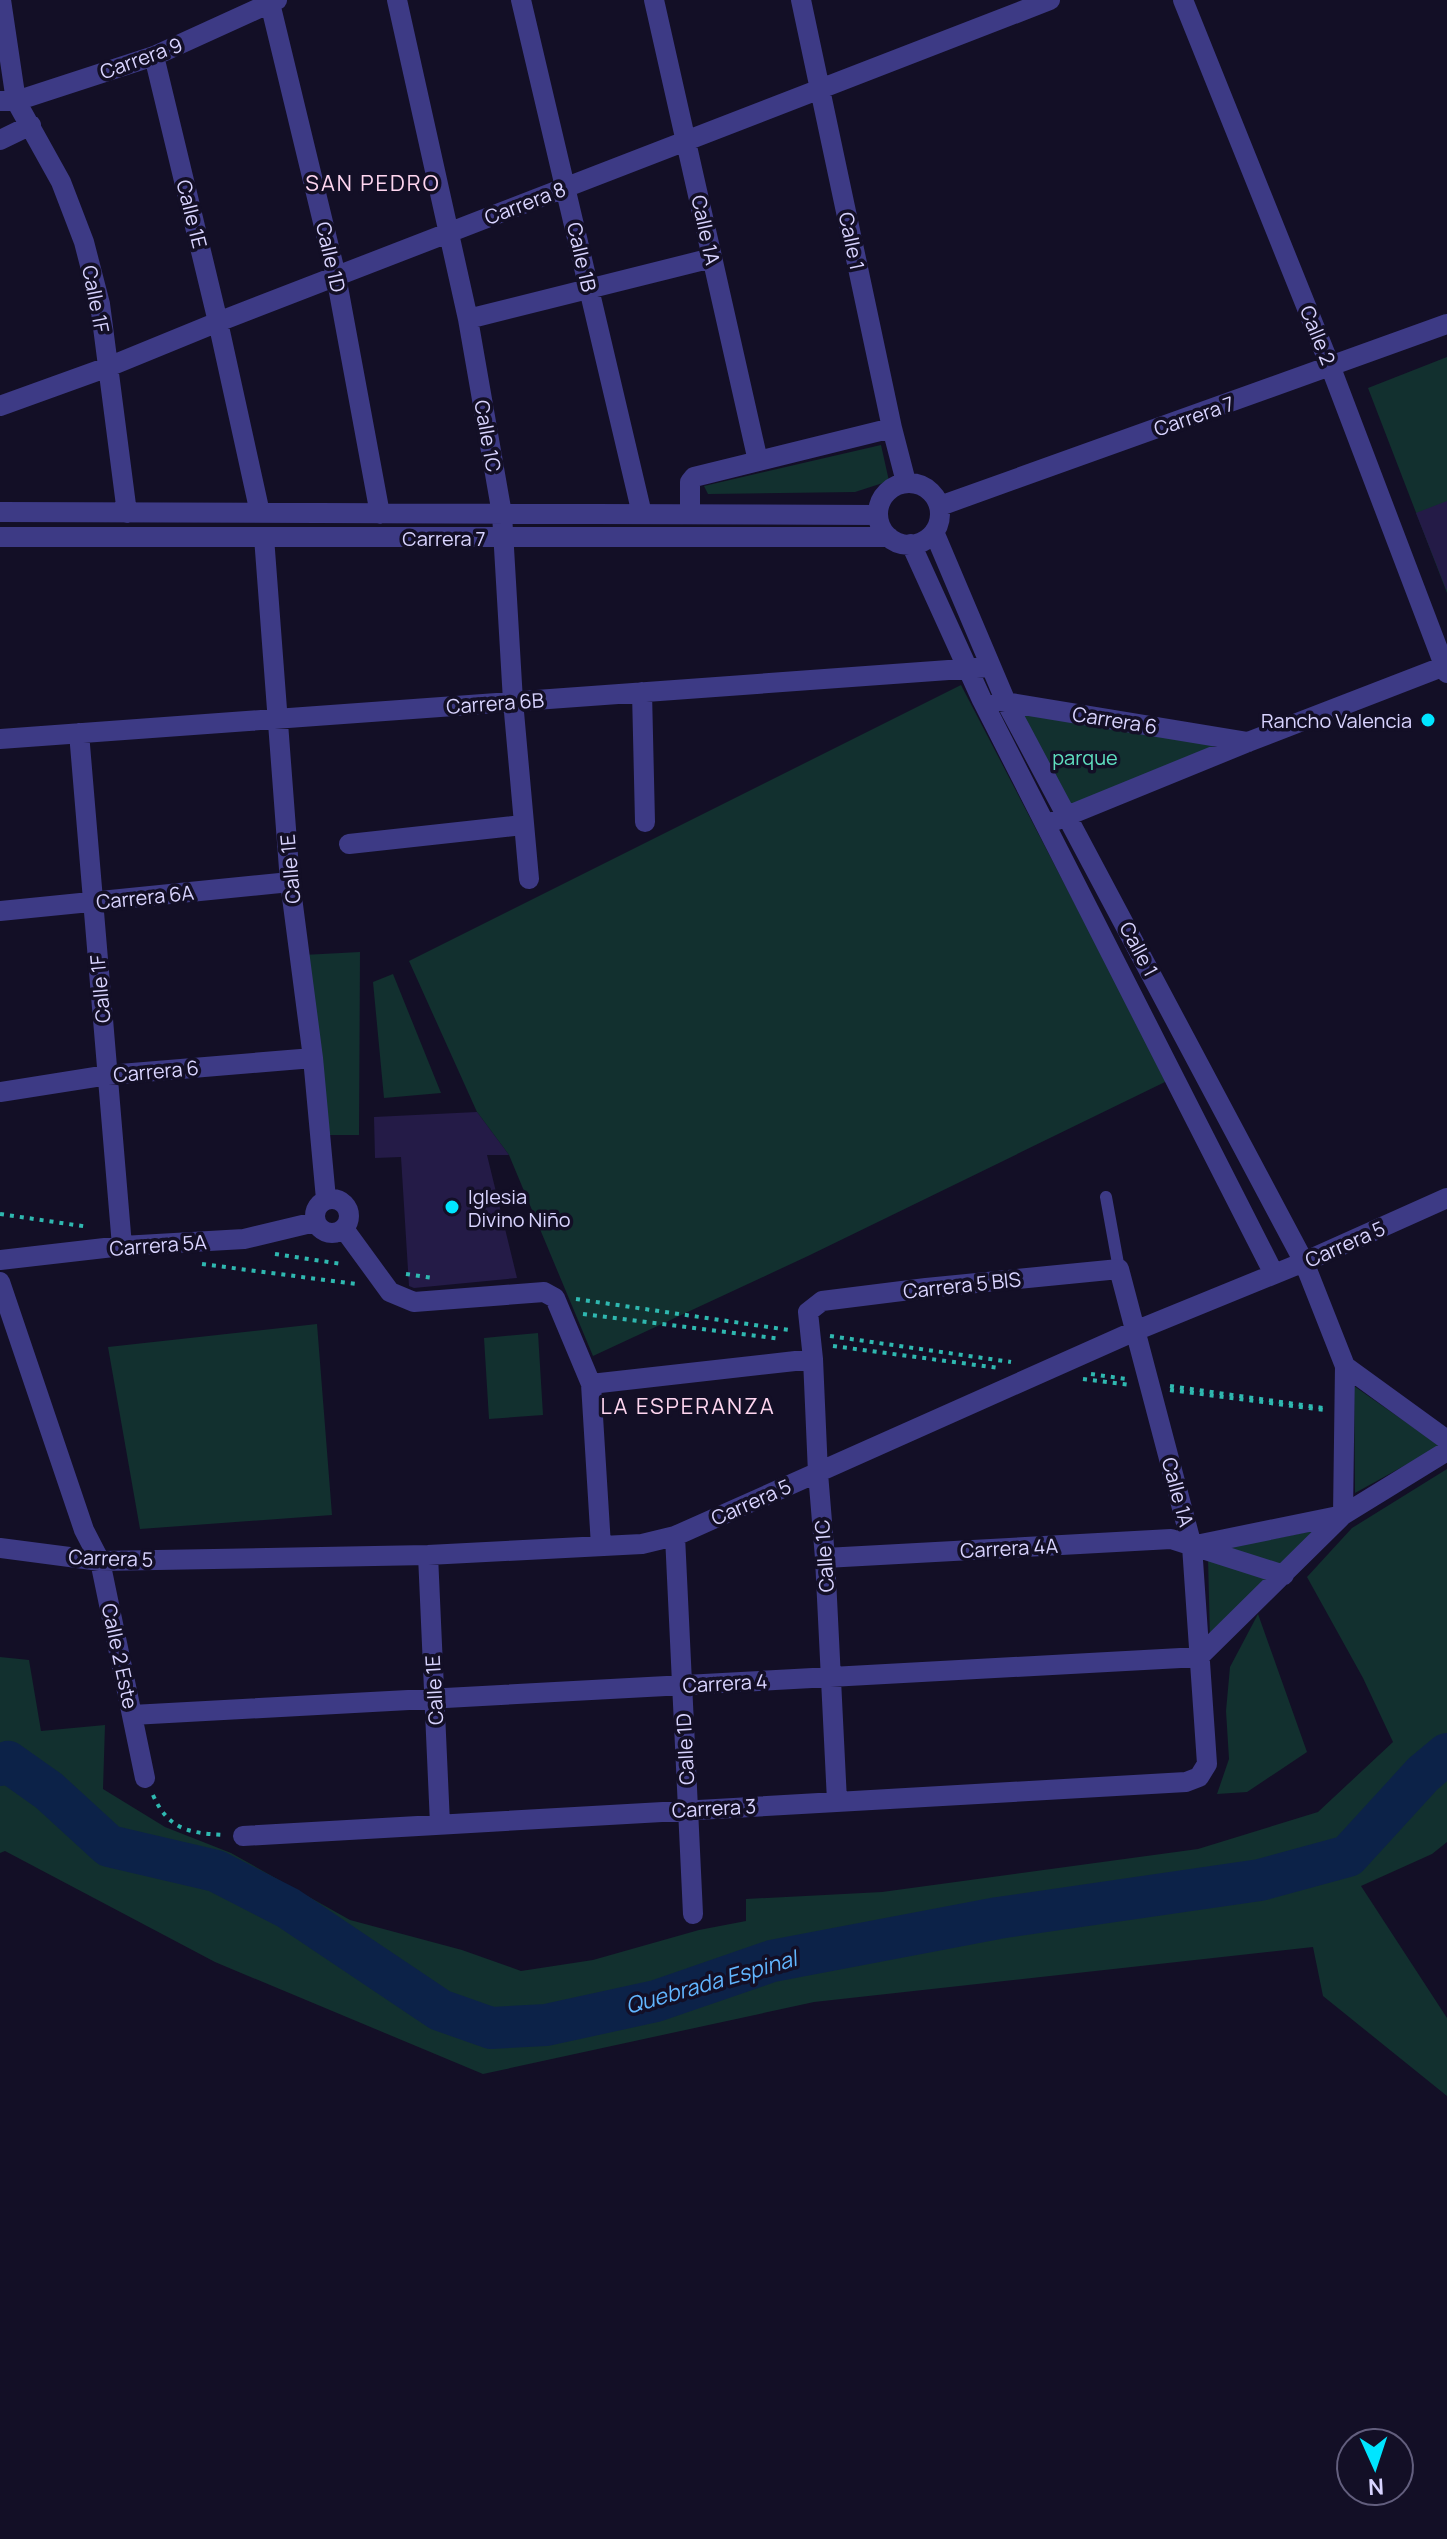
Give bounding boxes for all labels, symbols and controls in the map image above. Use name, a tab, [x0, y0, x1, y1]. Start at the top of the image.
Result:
street label: Carrera 9	[96, 31, 186, 85]
district label: SAN PEDRO	[305, 168, 441, 198]
street label: Carrera 8	[481, 175, 569, 231]
street label: Calle 1E	[170, 177, 214, 251]
street label: Calle 1A	[685, 193, 727, 268]
street label: Calle 1	[833, 210, 871, 272]
street label: Calle 1D	[310, 219, 352, 295]
street label: Calle 1B	[561, 220, 603, 294]
street label: Calle 1F	[76, 263, 116, 335]
street label: Calle 2	[1294, 301, 1342, 369]
street label: Carrera 7	[1150, 390, 1238, 442]
street label: Calle 1C	[468, 398, 508, 474]
street label: Carrera 7	[402, 525, 486, 552]
street label: Carrera 6B	[445, 686, 545, 720]
street label: Carrera 6	[1071, 700, 1159, 740]
place label: Rancho Valencia	[1261, 707, 1412, 734]
marker: Rancho Valencia	[1419, 711, 1437, 729]
park label: parque	[1052, 744, 1118, 771]
street label: Calle 1E	[274, 833, 306, 905]
street label: Carrera 6A	[95, 878, 196, 916]
street label: Calle 1	[1113, 917, 1165, 981]
street label: Calle 1F	[84, 954, 116, 1024]
street label: Carrera 6	[112, 1054, 200, 1088]
place label: Iglesia Divino Niño	[468, 1183, 571, 1233]
marker: Iglesia Divino Niño	[443, 1198, 461, 1216]
street label: Carrera 5	[1301, 1214, 1389, 1274]
street label: Carrera 5A	[108, 1228, 208, 1262]
street label: Carrera 5 BIS	[902, 1265, 1022, 1305]
district label: LA ESPERANZA	[600, 1391, 776, 1421]
street label: Calle 1A	[1156, 1454, 1200, 1530]
street label: Carrera 5	[707, 1472, 795, 1532]
street label: Calle 1C	[808, 1519, 840, 1593]
street label: Carrera 4A	[959, 1532, 1059, 1564]
street label: Carrera 5	[68, 1543, 154, 1573]
street label: Calle 2 Este	[96, 1601, 144, 1711]
street label: Calle 1E	[419, 1655, 449, 1725]
street label: Carrera 4	[682, 1667, 768, 1699]
street label: Calle 1D	[670, 1712, 700, 1786]
street label: Carrera 3	[671, 1792, 757, 1824]
water label: Quebrada Espinal	[622, 1942, 803, 2021]
north arrow	[1335, 2427, 1415, 2507]
text: N	[1367, 2472, 1385, 2502]

